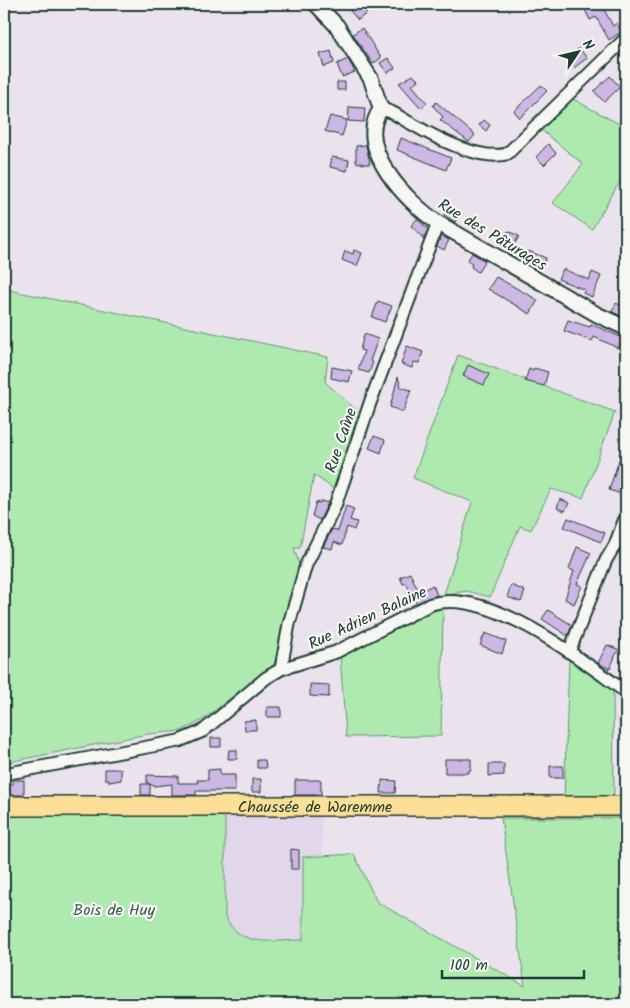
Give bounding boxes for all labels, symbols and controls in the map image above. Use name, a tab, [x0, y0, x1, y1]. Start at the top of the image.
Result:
north arrow	[552, 28, 602, 78]
text: N	[576, 35, 599, 55]
street label: Rue des Pâturages	[433, 193, 552, 278]
street label: Rue Caîne	[319, 405, 364, 476]
street label: Rue Adrien Balaine	[304, 580, 431, 657]
street label: Chaussée de Waremme	[238, 795, 392, 820]
park label: Bois de Huy	[73, 898, 155, 923]
scale bar	[442, 948, 585, 980]
text: 100 m	[450, 954, 488, 978]

